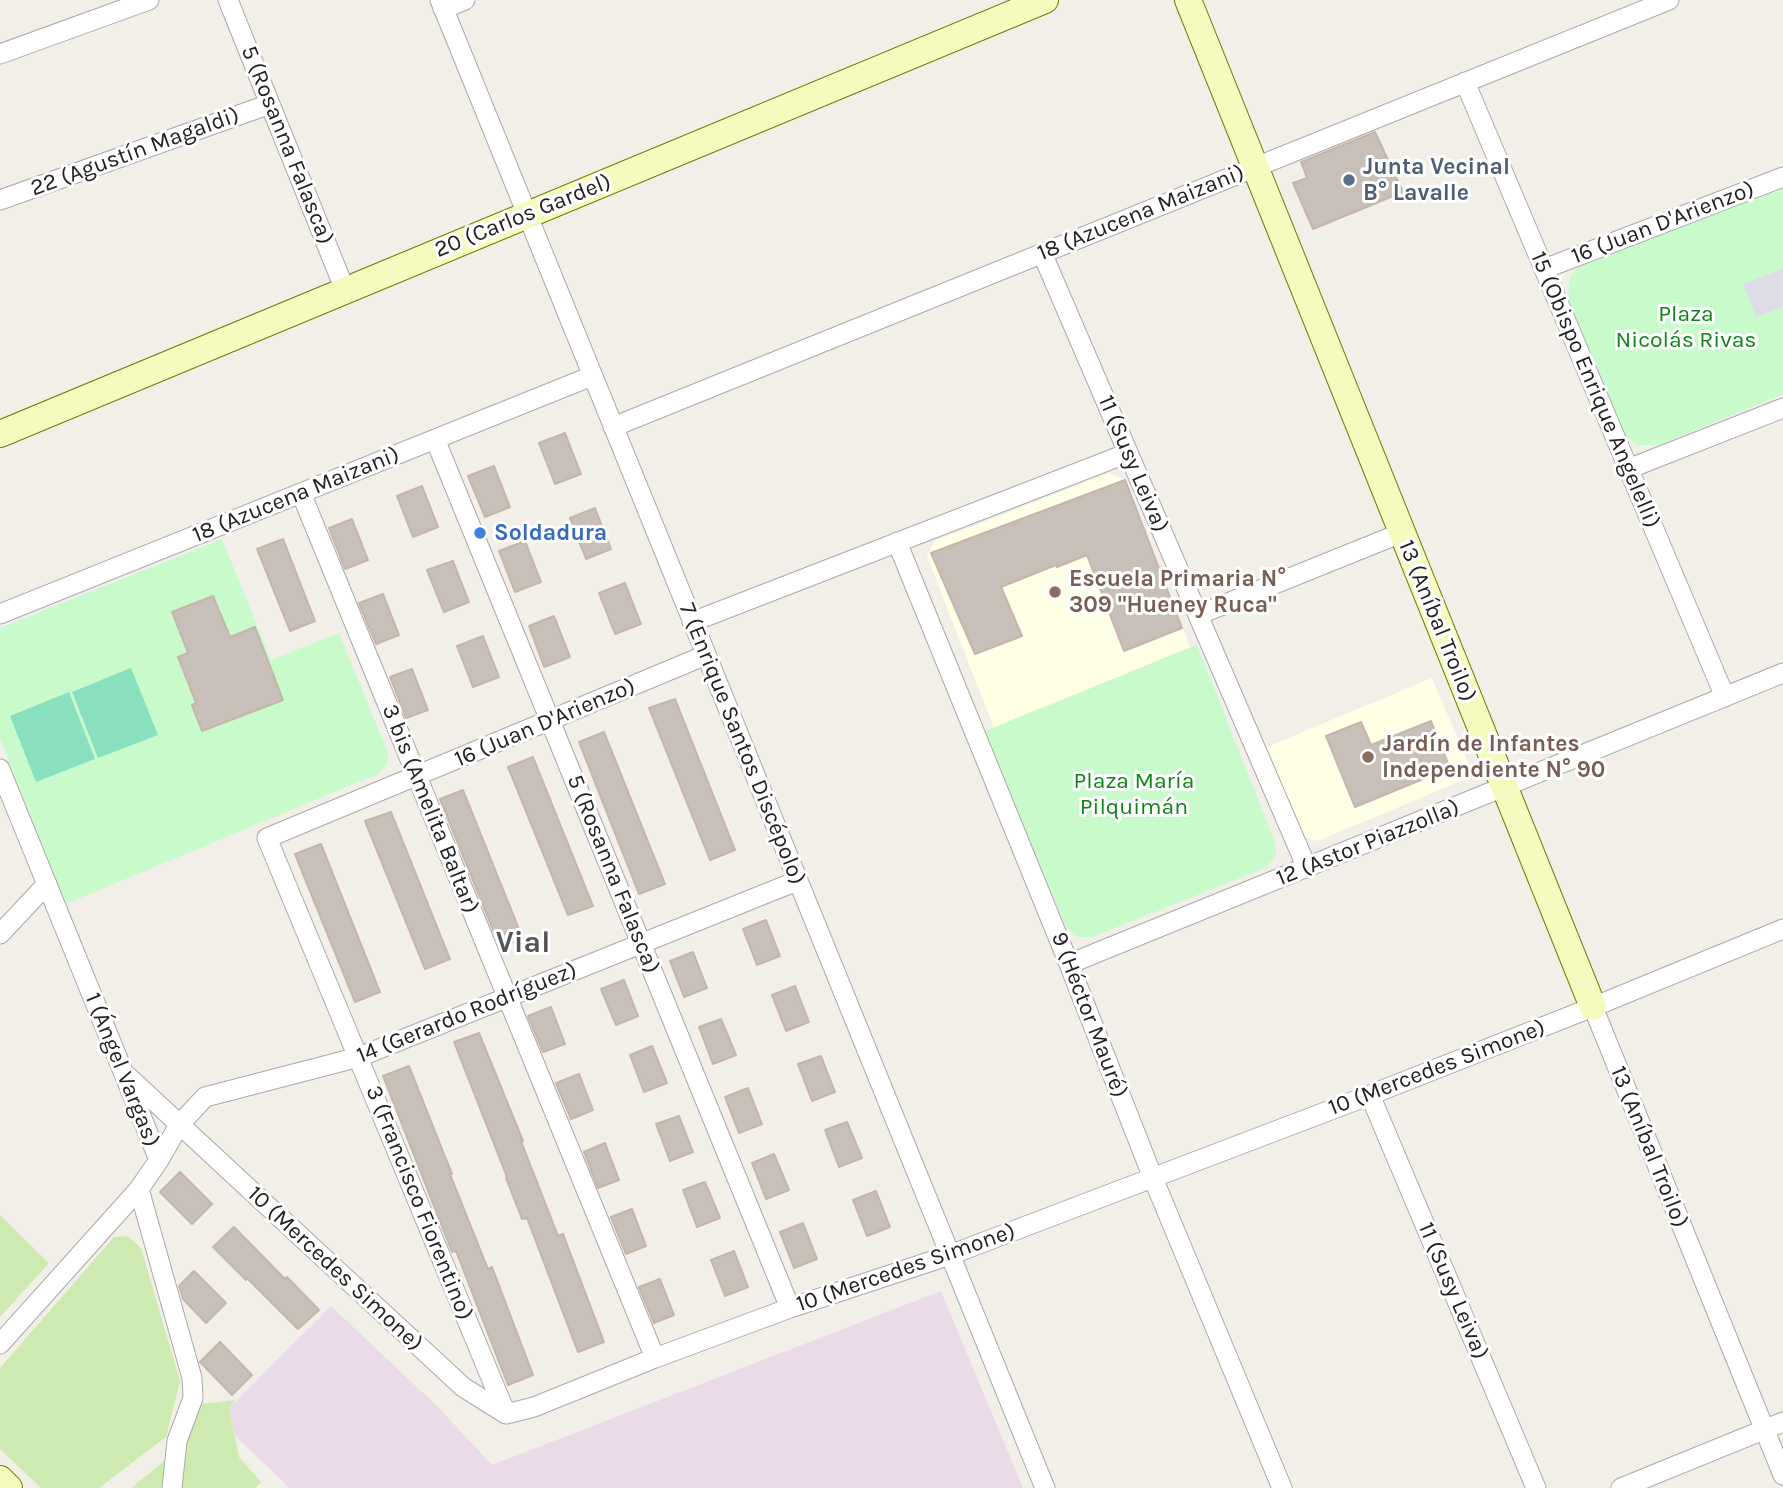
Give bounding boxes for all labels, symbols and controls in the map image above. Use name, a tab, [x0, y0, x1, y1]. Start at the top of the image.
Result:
street label: 5 (Rosanna Falasca)	[235, 42, 339, 248]
street label: 22 (Agustín Magaldi)	[27, 101, 243, 203]
place label: Junta Vecinal B° Lavalle	[1363, 153, 1510, 207]
street label: 18 (Azucena Maizani)	[1034, 159, 1248, 267]
street label: 20 (Carlos Gardel)	[431, 168, 615, 264]
marker: Junta Vecinal B° Lavalle	[1341, 172, 1357, 188]
street label: 16 (Juan D'Arienzo)	[1568, 175, 1758, 271]
street label: 15 (Obispo Enrique Angelelli)	[1524, 248, 1666, 532]
park label: Plaza Nicolás Rivas	[1616, 300, 1756, 354]
street label: 11 (Susy Leiva)	[1092, 391, 1174, 537]
street label: 18 (Azucena Maizani)	[189, 441, 403, 549]
place label: Soldadura	[494, 519, 607, 547]
marker: Soldadura	[472, 525, 488, 541]
street label: 13 (Aníbal Troilo)	[1392, 536, 1482, 706]
place label: Escuela Primaria N° 309 "Hueney Ruca"	[1069, 565, 1286, 619]
marker: Escuela Primaria N° 309 "Hueney Ruca"	[1047, 584, 1063, 600]
street label: 7 (Enrique Santos Discépolo)	[673, 599, 811, 889]
street label: 16 (Juan D'Arienzo)	[450, 672, 640, 774]
street label: 3 bis (Amelita Baltar)	[375, 700, 485, 918]
place label: Jardín de Infantes Independiente N° 90	[1382, 730, 1605, 784]
marker: Jardín de Infantes Independiente N° 90	[1360, 749, 1376, 765]
park label: Plaza María Pilquimán	[1074, 767, 1194, 821]
street label: 5 (Rosanna Falasca)	[561, 771, 665, 977]
street label: 12 (Astor Piazzolla)	[1272, 794, 1464, 892]
district label: Vial	[496, 925, 550, 961]
street label: 9 (Héctor Mauré)	[1045, 928, 1133, 1102]
street label: 14 (Gerardo Rodríguez)	[353, 956, 581, 1070]
street label: 1 (Ángel Vargas)	[79, 989, 165, 1151]
street label: 10 (Mercedes Simone)	[1325, 1014, 1549, 1122]
street label: 13 (Aníbal Troilo)	[1604, 1062, 1694, 1232]
street label: 3 (Francisco Fiorentino)	[359, 1082, 479, 1324]
street label: 10 (Mercedes Simone)	[242, 1181, 428, 1357]
street label: 10 (Mercedes Simone)	[793, 1218, 1019, 1318]
street label: 11 (Susy Leiva)	[1412, 1218, 1494, 1364]

